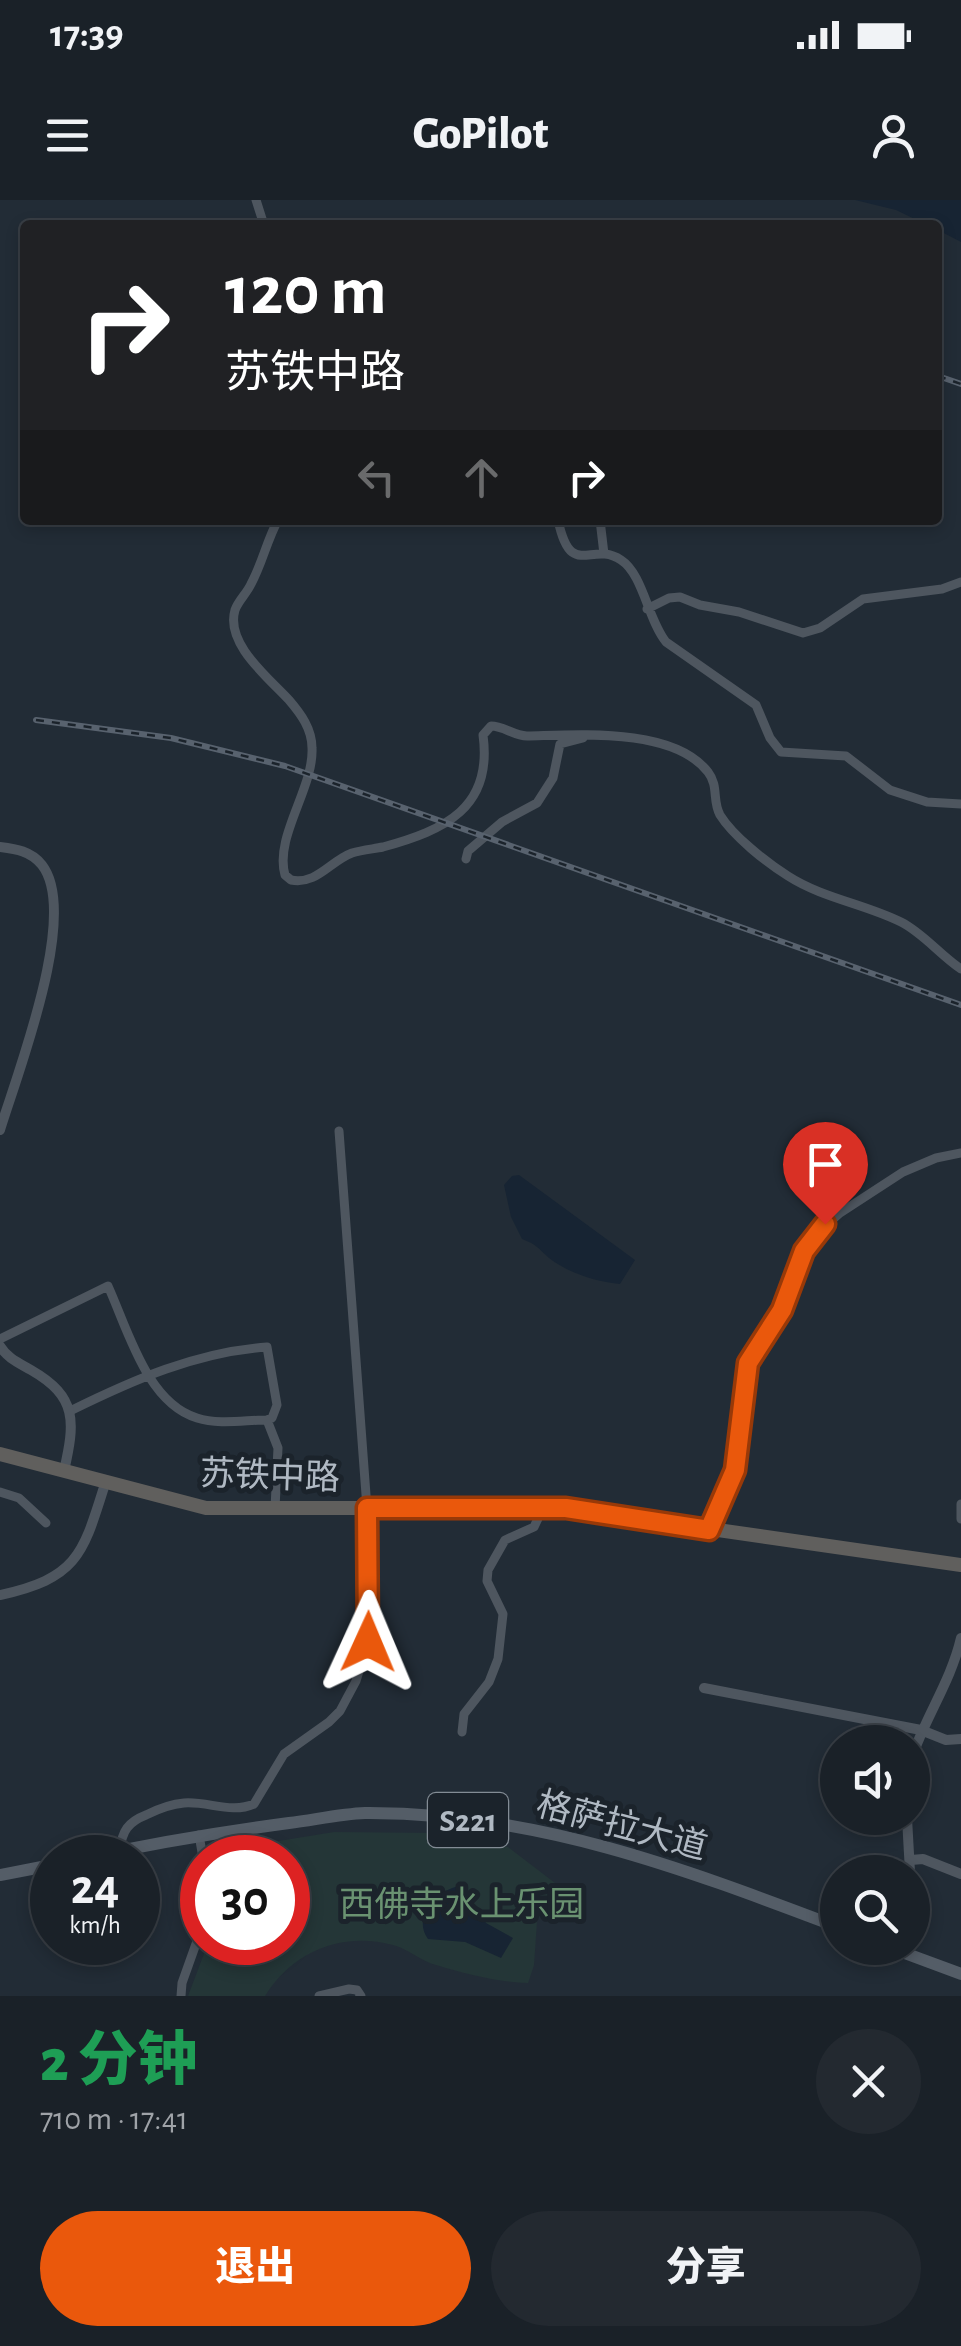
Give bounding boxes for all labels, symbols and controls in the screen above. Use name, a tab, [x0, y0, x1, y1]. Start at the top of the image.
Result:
text: 17:39	[50, 16, 124, 54]
icon: menu	[40, 108, 95, 163]
icon: person	[866, 108, 921, 163]
text: GoPilot	[413, 112, 548, 157]
text: 120 m	[225, 257, 387, 327]
icon: right	[60, 260, 190, 390]
text: 苏铁中路	[225, 351, 405, 396]
icon: left	[349, 450, 404, 505]
icon: ahead	[454, 450, 509, 505]
icon: right	[559, 450, 614, 505]
pin	[783, 1122, 868, 1225]
icon: arrive	[798, 1137, 853, 1192]
street label: 苏铁中路	[199, 1455, 341, 1496]
position arrow	[316, 1590, 420, 1694]
map controls	[820, 1725, 930, 1965]
button: sound	[820, 1725, 930, 1835]
street label: 格萨拉大道	[533, 1785, 711, 1866]
road number: S221	[428, 1793, 508, 1847]
speed limit sign: 30	[180, 1835, 310, 1965]
button: search	[820, 1855, 930, 1965]
text: 24	[71, 1863, 119, 1913]
park label: 西佛寺水上乐园	[339, 1886, 585, 1923]
text: km/h	[69, 1913, 121, 1938]
button: close	[816, 2029, 921, 2134]
text: 2 分钟	[40, 2032, 197, 2092]
text: 710 m · 17:41	[40, 2103, 188, 2135]
button: 退出	[40, 2211, 471, 2326]
button: 分享	[491, 2211, 921, 2326]

